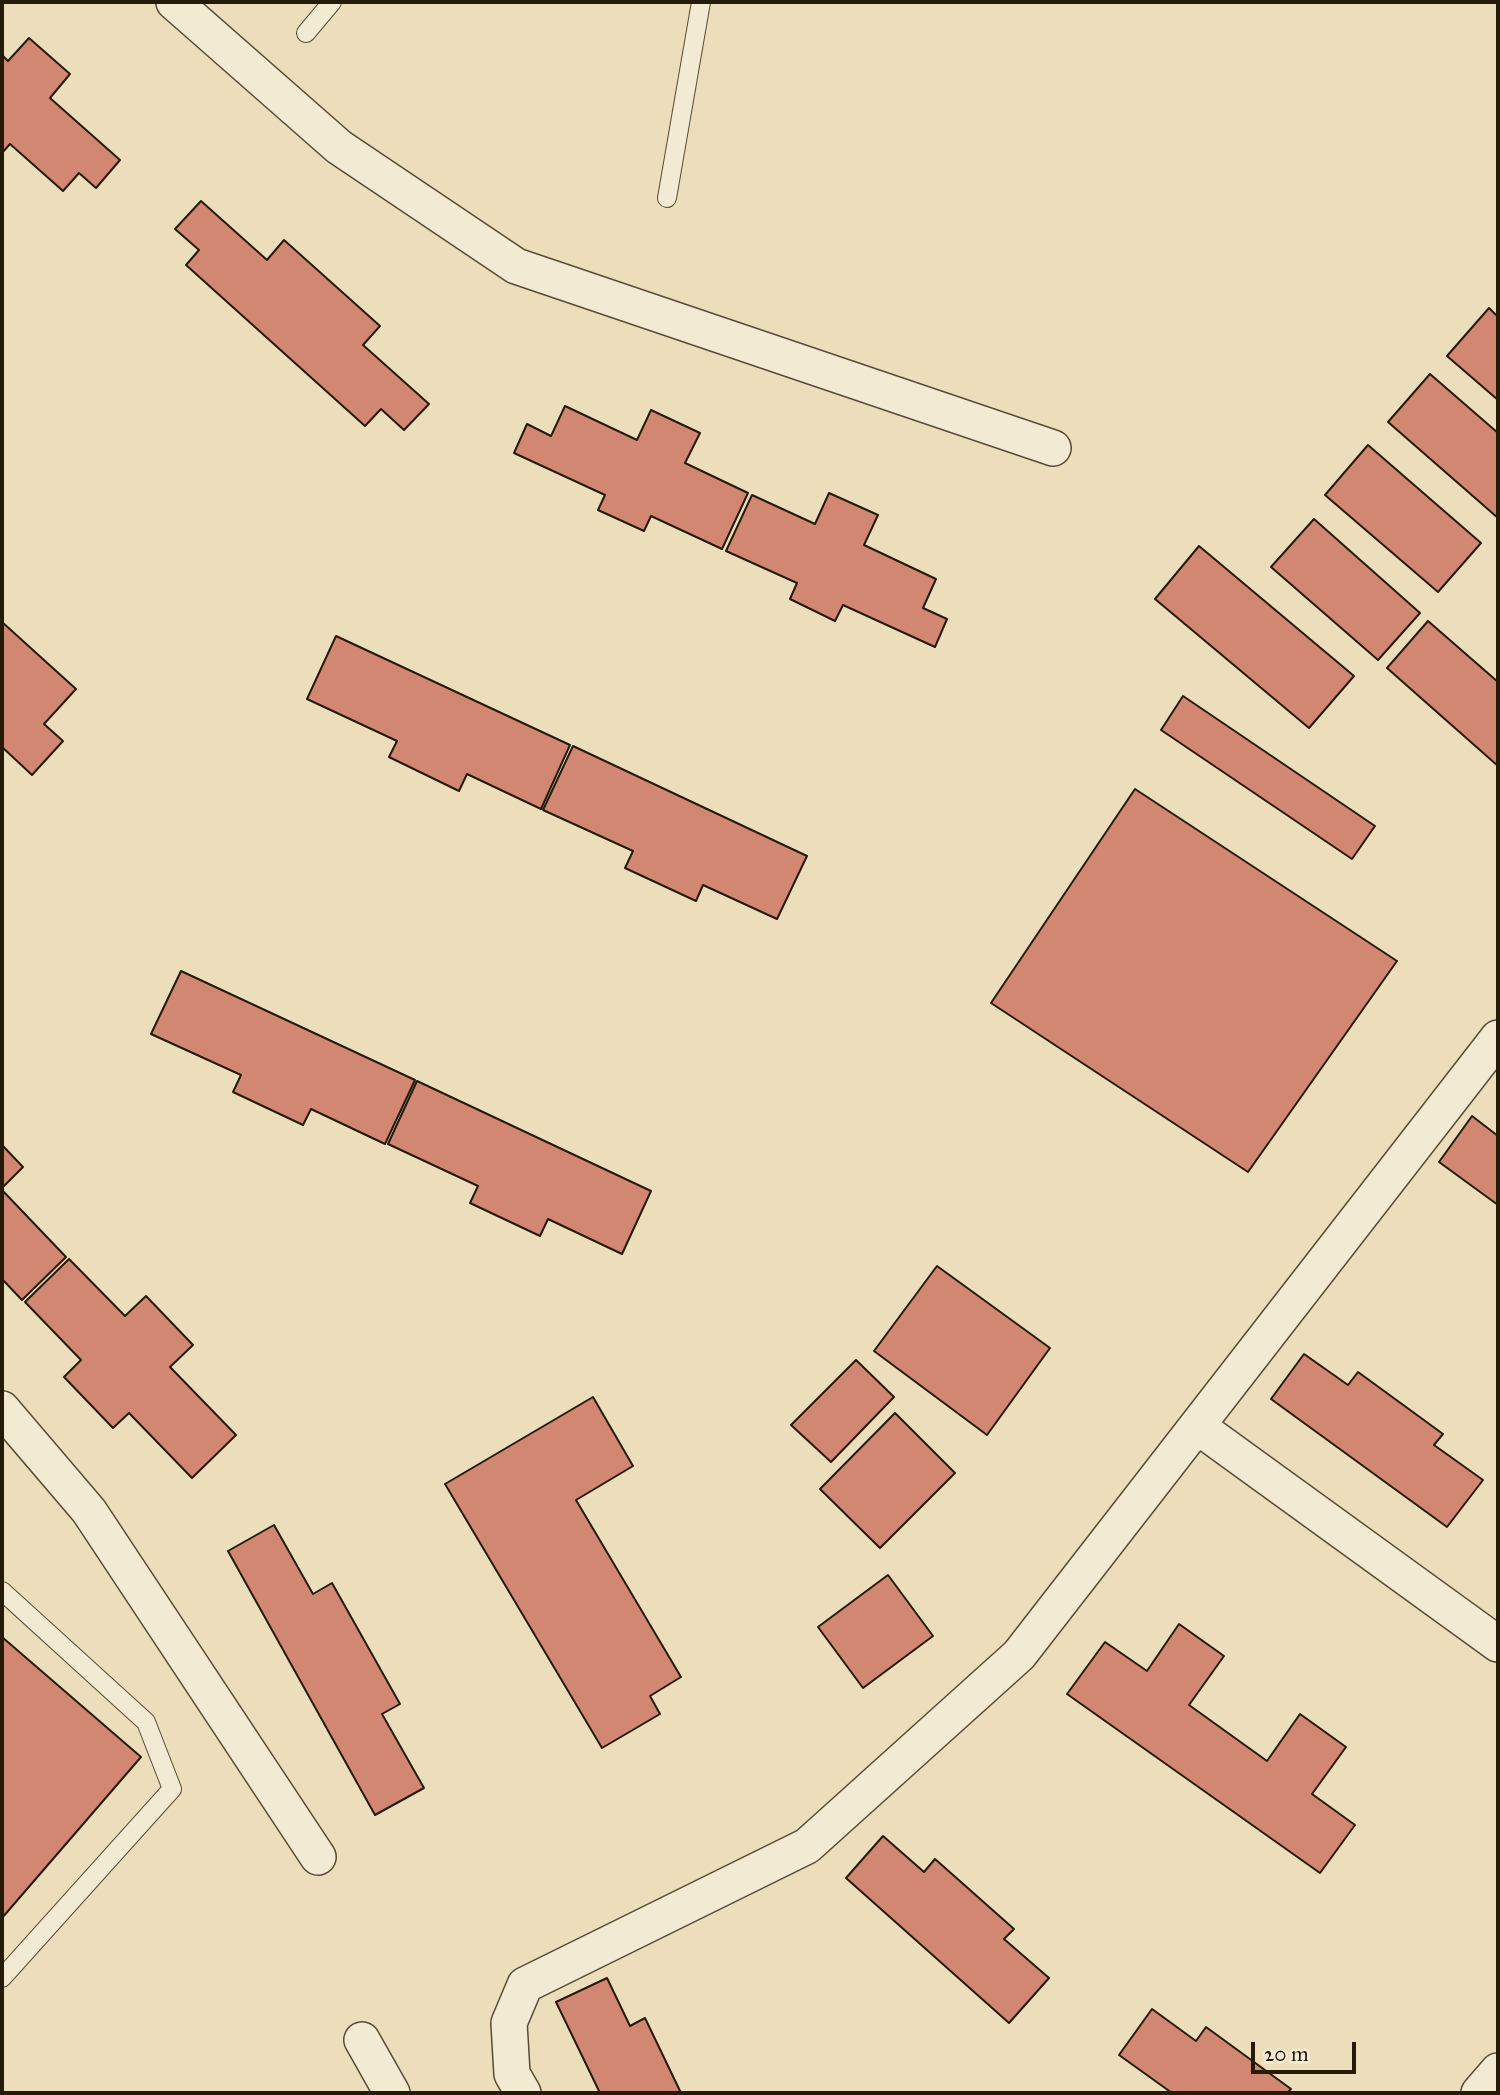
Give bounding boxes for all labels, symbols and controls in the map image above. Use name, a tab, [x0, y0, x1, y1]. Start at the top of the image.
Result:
scale bar	[1255, 2028, 1360, 2072]
text: 20 m	[1264, 2041, 1309, 2067]

